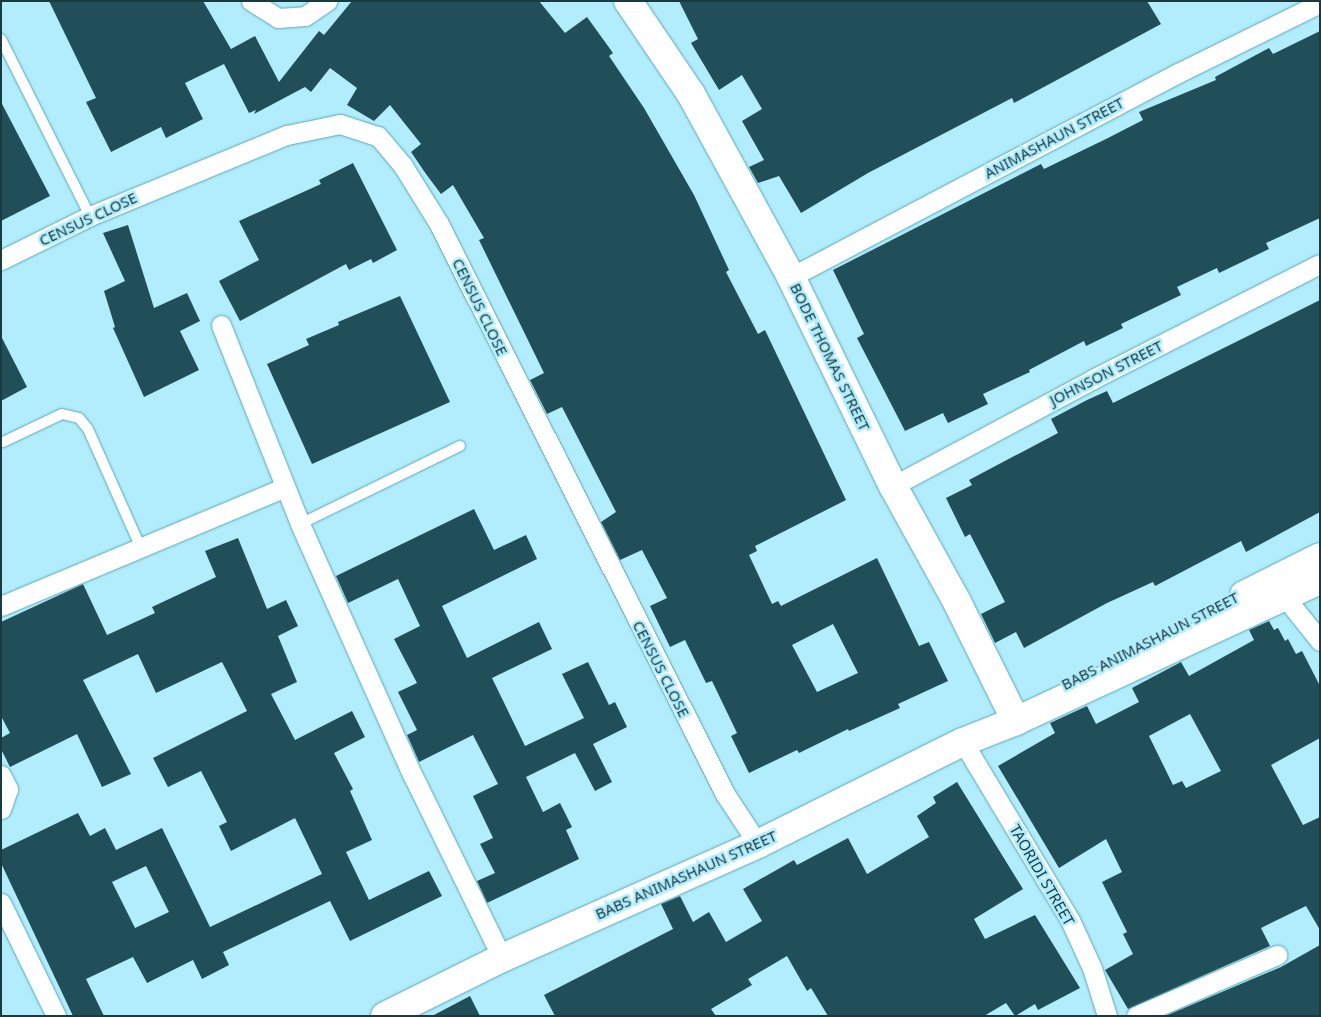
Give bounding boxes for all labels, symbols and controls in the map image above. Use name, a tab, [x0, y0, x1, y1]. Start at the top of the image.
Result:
street label: ANIMASHAUN STREET	[981, 94, 1127, 182]
street label: CENSUS CLOSE	[36, 188, 140, 250]
street label: CENSUS CLOSE	[449, 255, 511, 359]
street label: BODE THOMAS STREET	[786, 280, 874, 434]
street label: JOHNSON STREET	[1046, 337, 1166, 409]
street label: BABS ANIMASHAUN STREET	[1058, 588, 1242, 694]
street label: CENSUS CLOSE	[629, 618, 693, 720]
street label: TAORIDI STREET	[1006, 821, 1078, 929]
street label: BABS ANIMASHAUN STREET	[593, 827, 779, 923]

